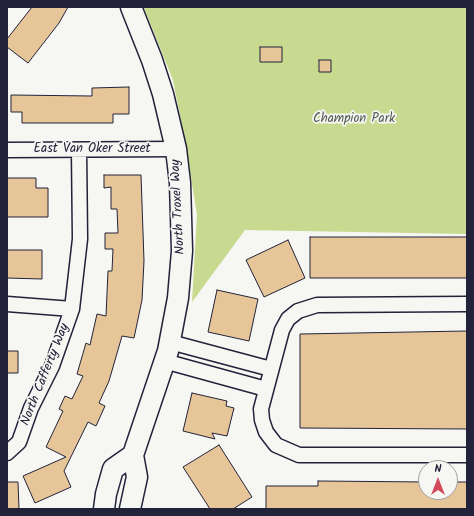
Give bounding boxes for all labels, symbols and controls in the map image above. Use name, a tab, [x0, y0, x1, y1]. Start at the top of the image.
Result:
park label: Champion Park	[313, 112, 395, 128]
street label: East Van Oker Street	[33, 142, 151, 158]
street label: North Troxel Way	[169, 159, 189, 255]
street label: North Cafferty Way	[18, 322, 74, 428]
north arrow	[418, 460, 458, 500]
text: N	[435, 460, 441, 478]

